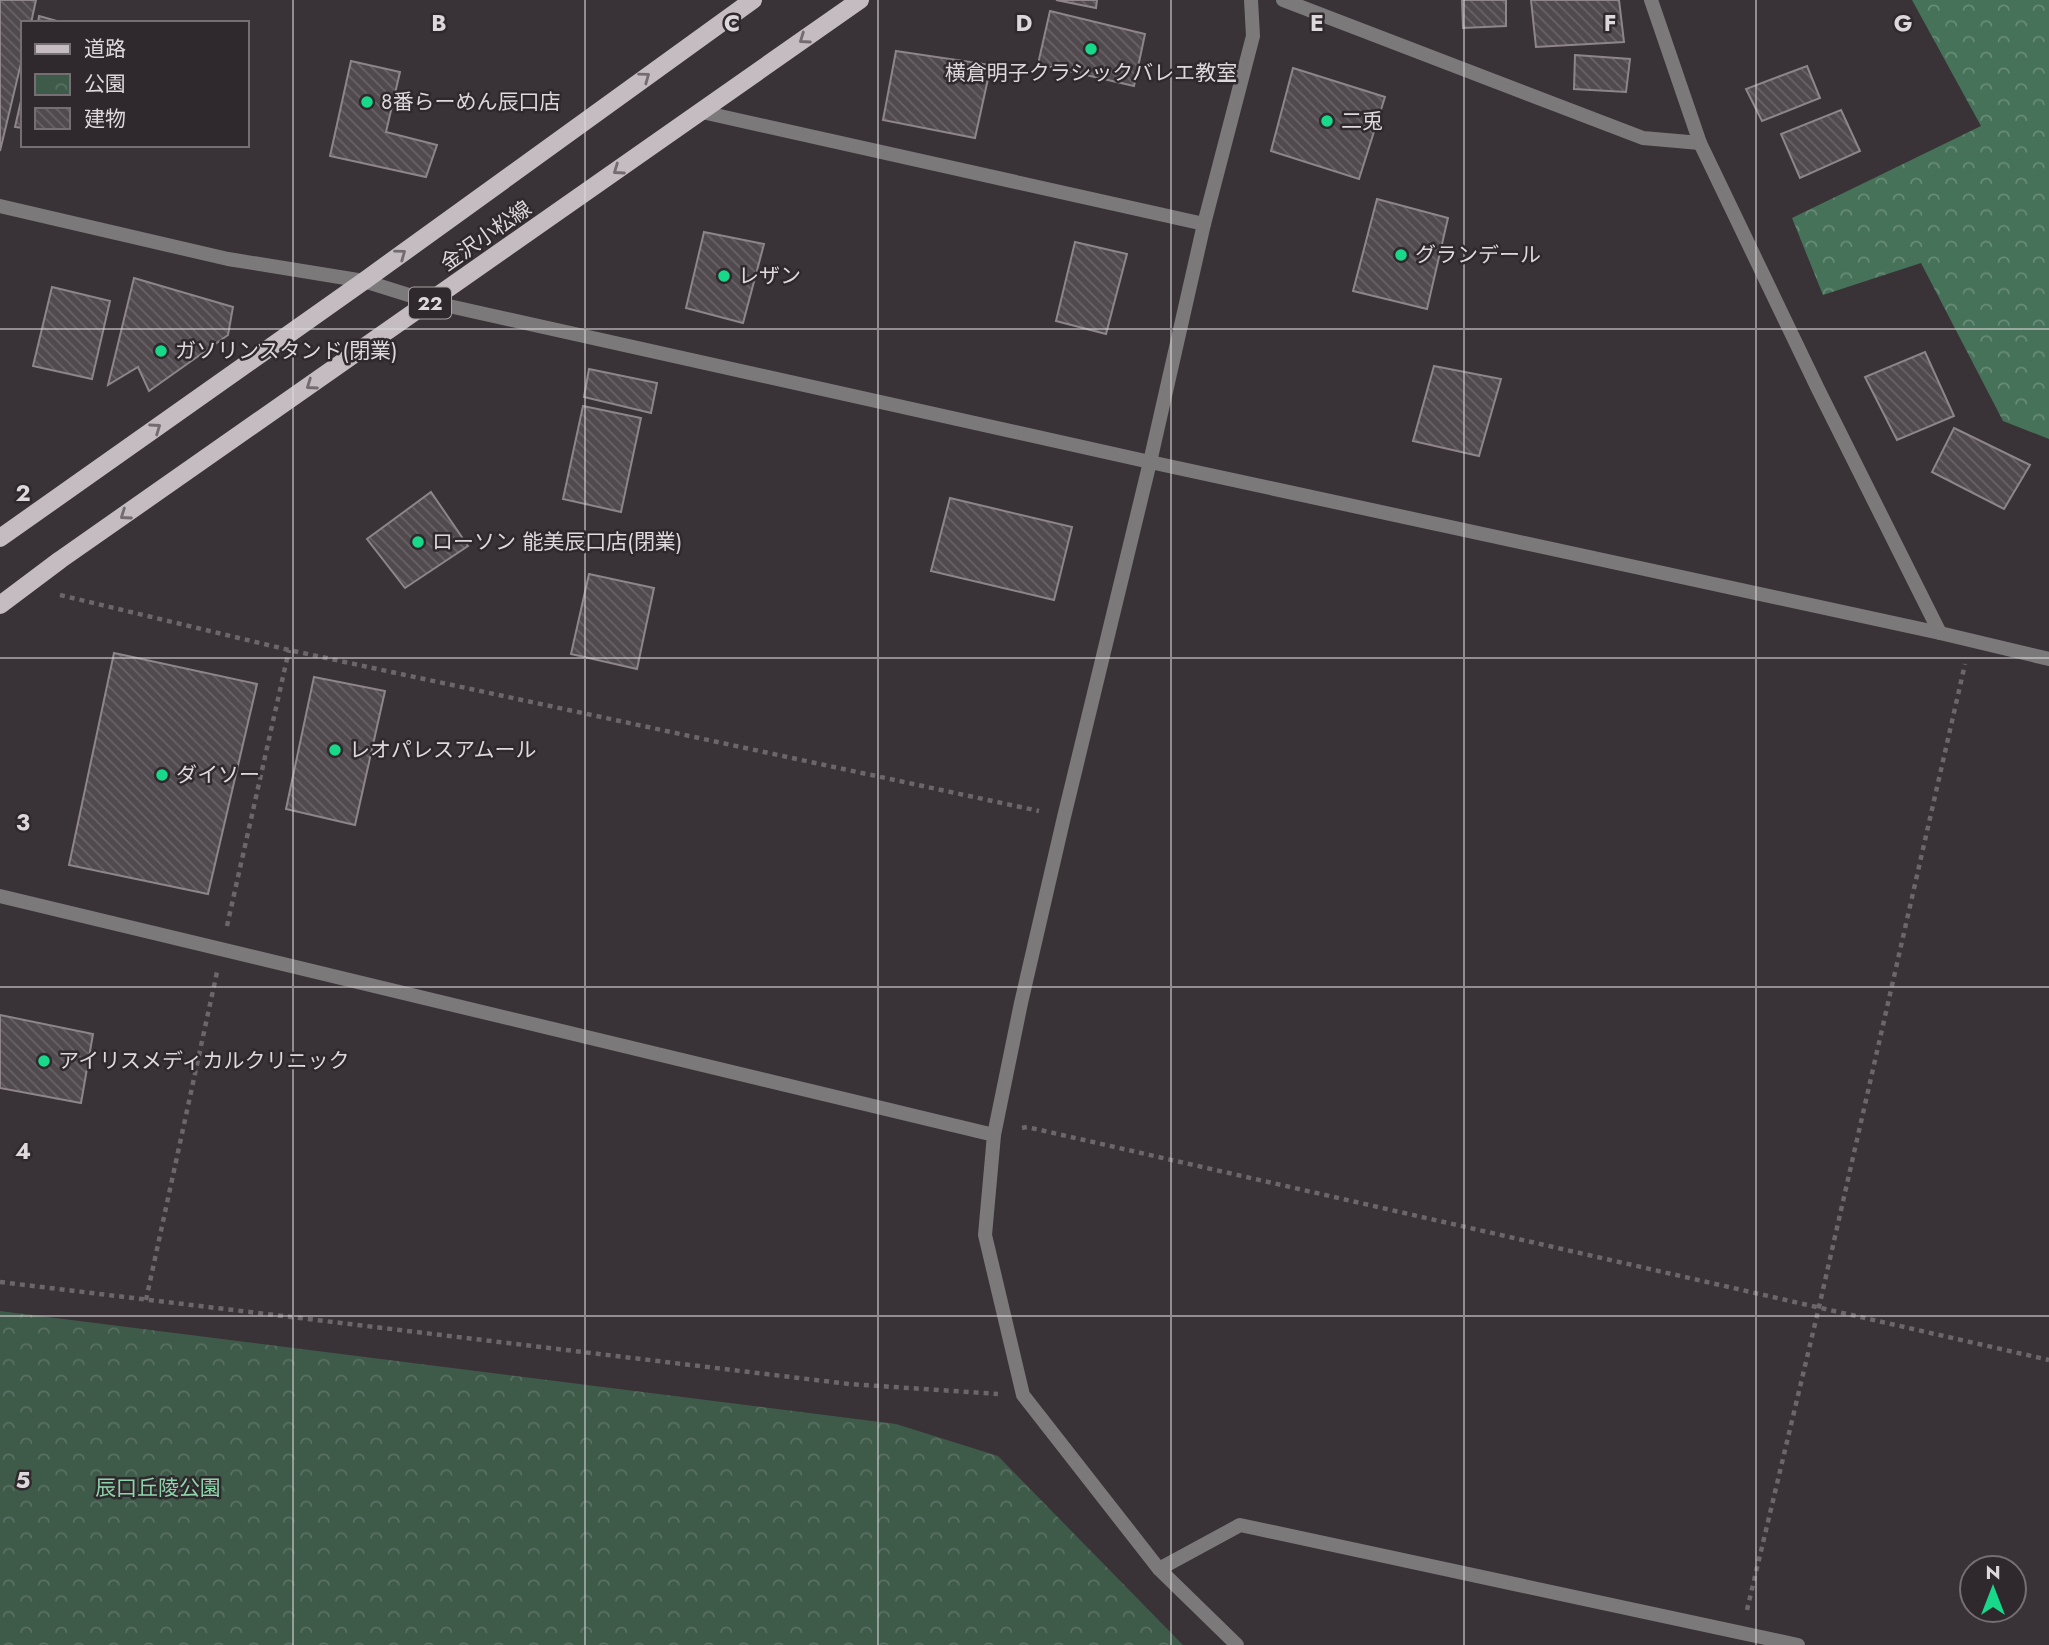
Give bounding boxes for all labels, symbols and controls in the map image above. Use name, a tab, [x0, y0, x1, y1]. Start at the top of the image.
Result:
text: B	[431, 6, 447, 40]
text: C	[724, 6, 740, 40]
text: D	[1016, 6, 1033, 40]
text: E	[1310, 6, 1324, 40]
text: F	[1604, 6, 1616, 40]
text: G	[1894, 6, 1912, 40]
legend	[21, 21, 248, 147]
one-way arrow	[799, 31, 812, 43]
text: 道路	[84, 34, 126, 64]
marker: 横倉明子クラシックバレエ教室	[1083, 41, 1099, 57]
place label: 横倉明子クラシックバレエ教室	[945, 58, 1237, 88]
text: 公園	[84, 69, 126, 99]
one-way arrow	[637, 73, 650, 86]
place label: 8番らーめん辰口店	[381, 87, 560, 117]
marker: 8番らーめん辰口店	[359, 94, 375, 110]
text: 建物	[84, 104, 126, 134]
place label: 二兎	[1341, 106, 1383, 136]
marker: 二兎	[1319, 113, 1335, 129]
one-way arrow	[613, 162, 626, 175]
street label: 金沢小松線	[434, 194, 538, 278]
place label: グランデール	[1415, 240, 1541, 270]
marker: グランデール	[1393, 247, 1409, 263]
one-way arrow	[393, 250, 406, 262]
place label: レザン	[738, 261, 801, 291]
marker: レザン	[716, 268, 732, 284]
road number: 22	[409, 288, 451, 318]
place label: ガソリンスタンド(閉業)	[175, 336, 398, 366]
marker: ガソリンスタンド(閉業)	[153, 343, 169, 359]
one-way arrow	[306, 377, 319, 389]
one-way arrow	[148, 424, 161, 436]
text: 2	[15, 476, 31, 510]
one-way arrow	[120, 507, 133, 519]
place label: ローソン 能美辰口店(閉業)	[432, 527, 682, 557]
marker: ローソン 能美辰口店(閉業)	[410, 534, 426, 550]
place label: レオパレスアムール	[349, 735, 537, 765]
marker: レオパレスアムール	[327, 742, 343, 758]
place label: ダイソー	[176, 760, 260, 790]
marker: ダイソー	[154, 767, 170, 783]
text: 3	[16, 805, 30, 839]
place label: アイリスメディカルクリニック	[58, 1046, 349, 1076]
marker: アイリスメディカルクリニック	[36, 1053, 52, 1069]
text: 4	[15, 1134, 31, 1168]
text: 5	[16, 1463, 30, 1497]
park label: 辰口丘陵公園	[95, 1473, 221, 1503]
north arrow	[1958, 1554, 2028, 1624]
text: N	[1985, 1559, 2001, 1586]

